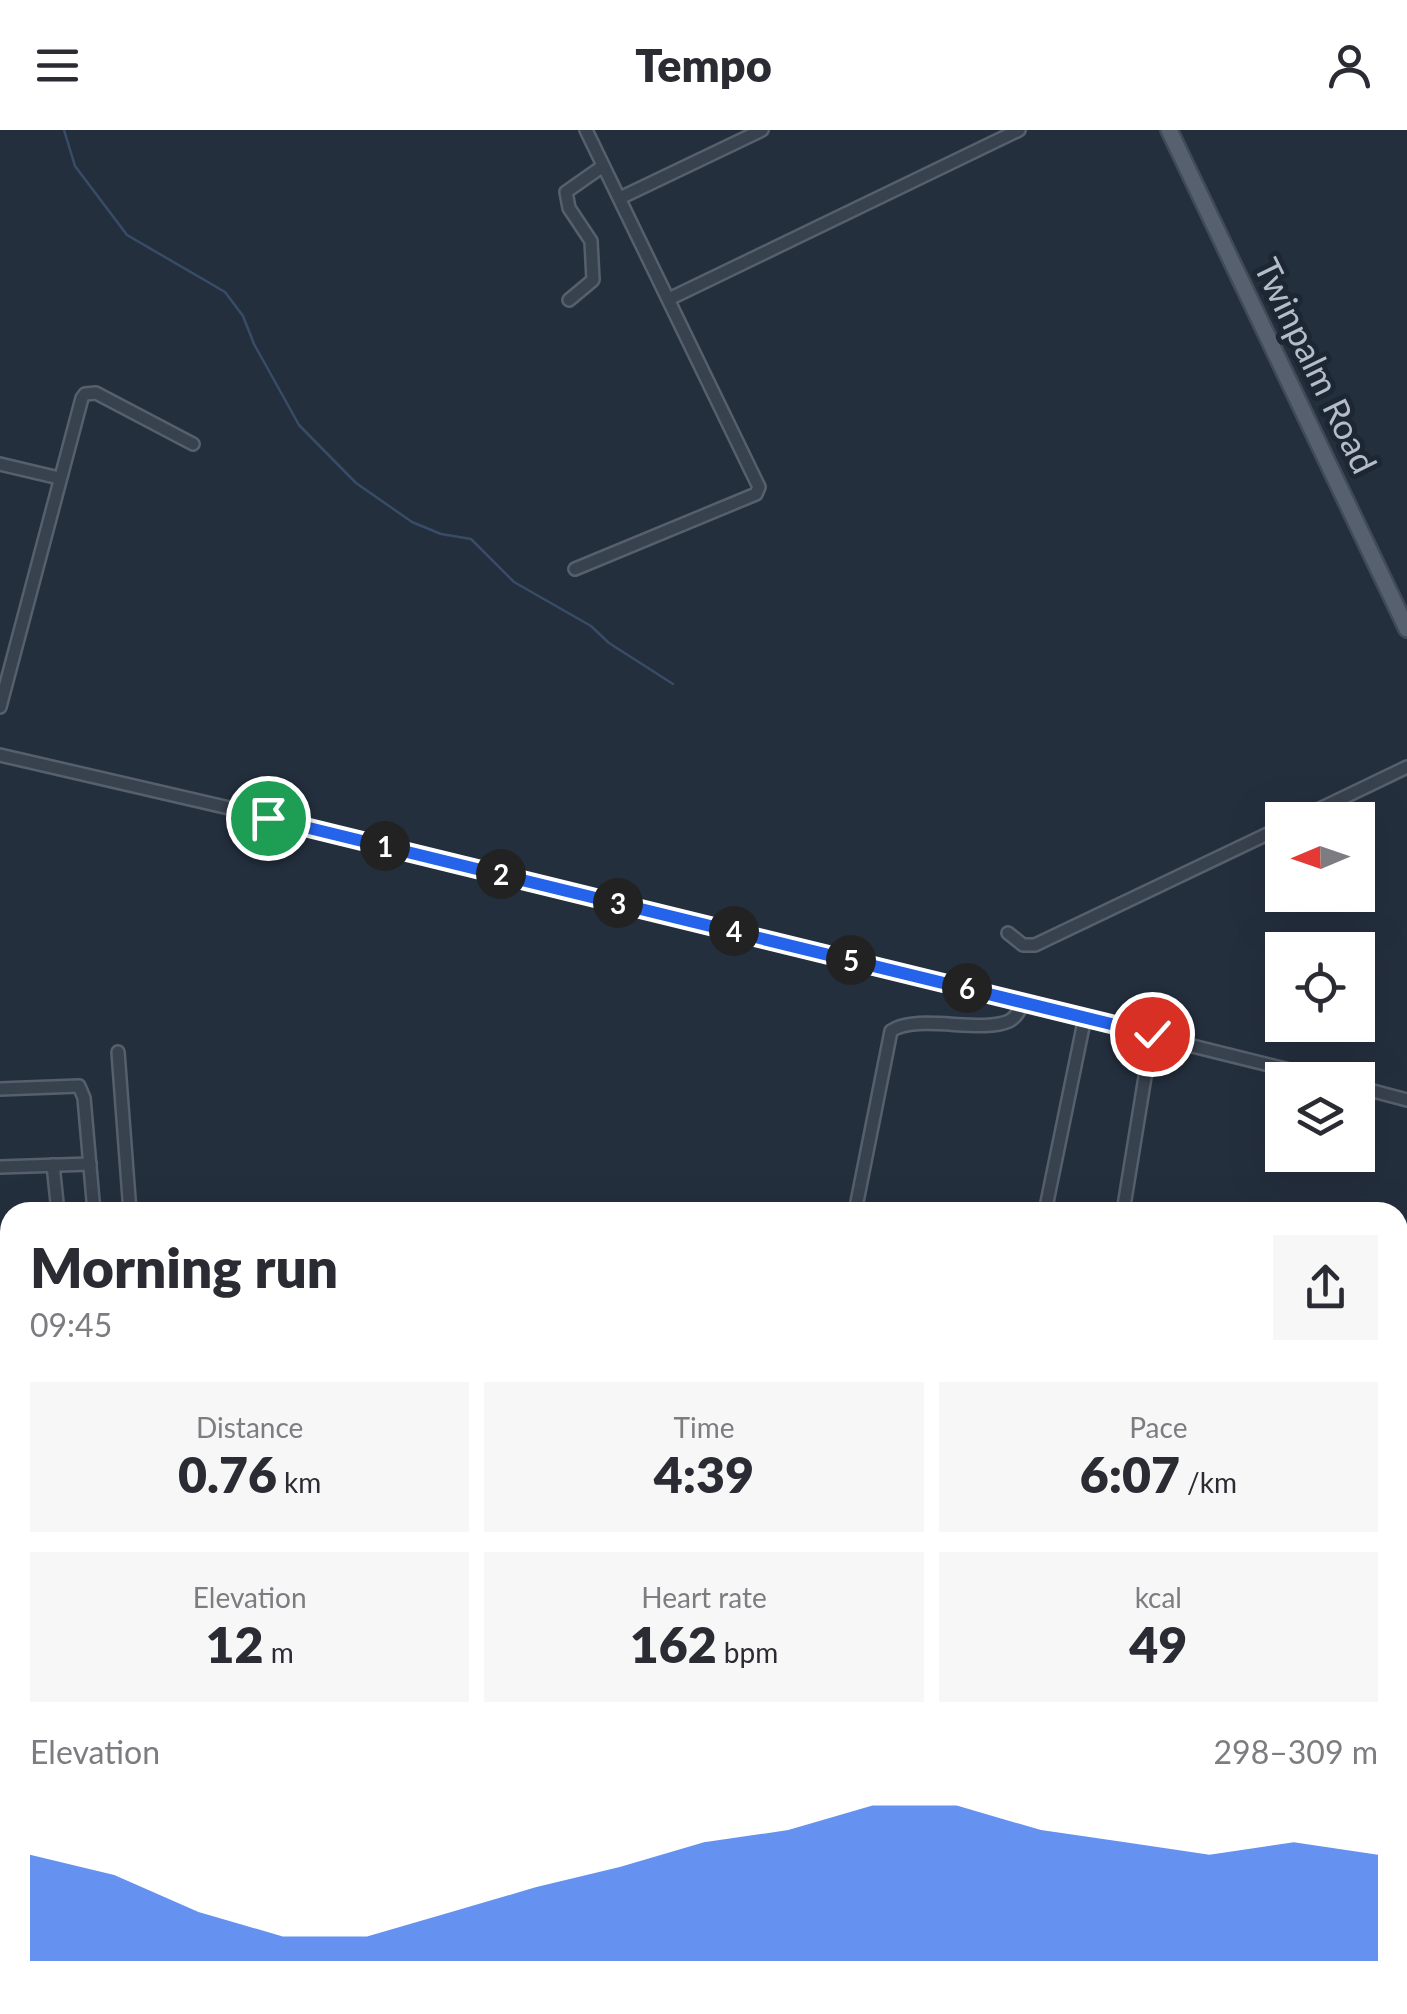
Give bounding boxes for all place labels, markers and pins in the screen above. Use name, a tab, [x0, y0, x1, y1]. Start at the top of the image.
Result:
pin	[226, 776, 311, 861]
pin: 1	[360, 821, 410, 871]
pin: 2	[476, 849, 526, 899]
pin: 3	[593, 878, 643, 928]
pin: 4	[709, 906, 759, 956]
pin: 5	[826, 935, 876, 985]
pin: 6	[942, 963, 992, 1013]
pin	[1110, 992, 1195, 1077]

